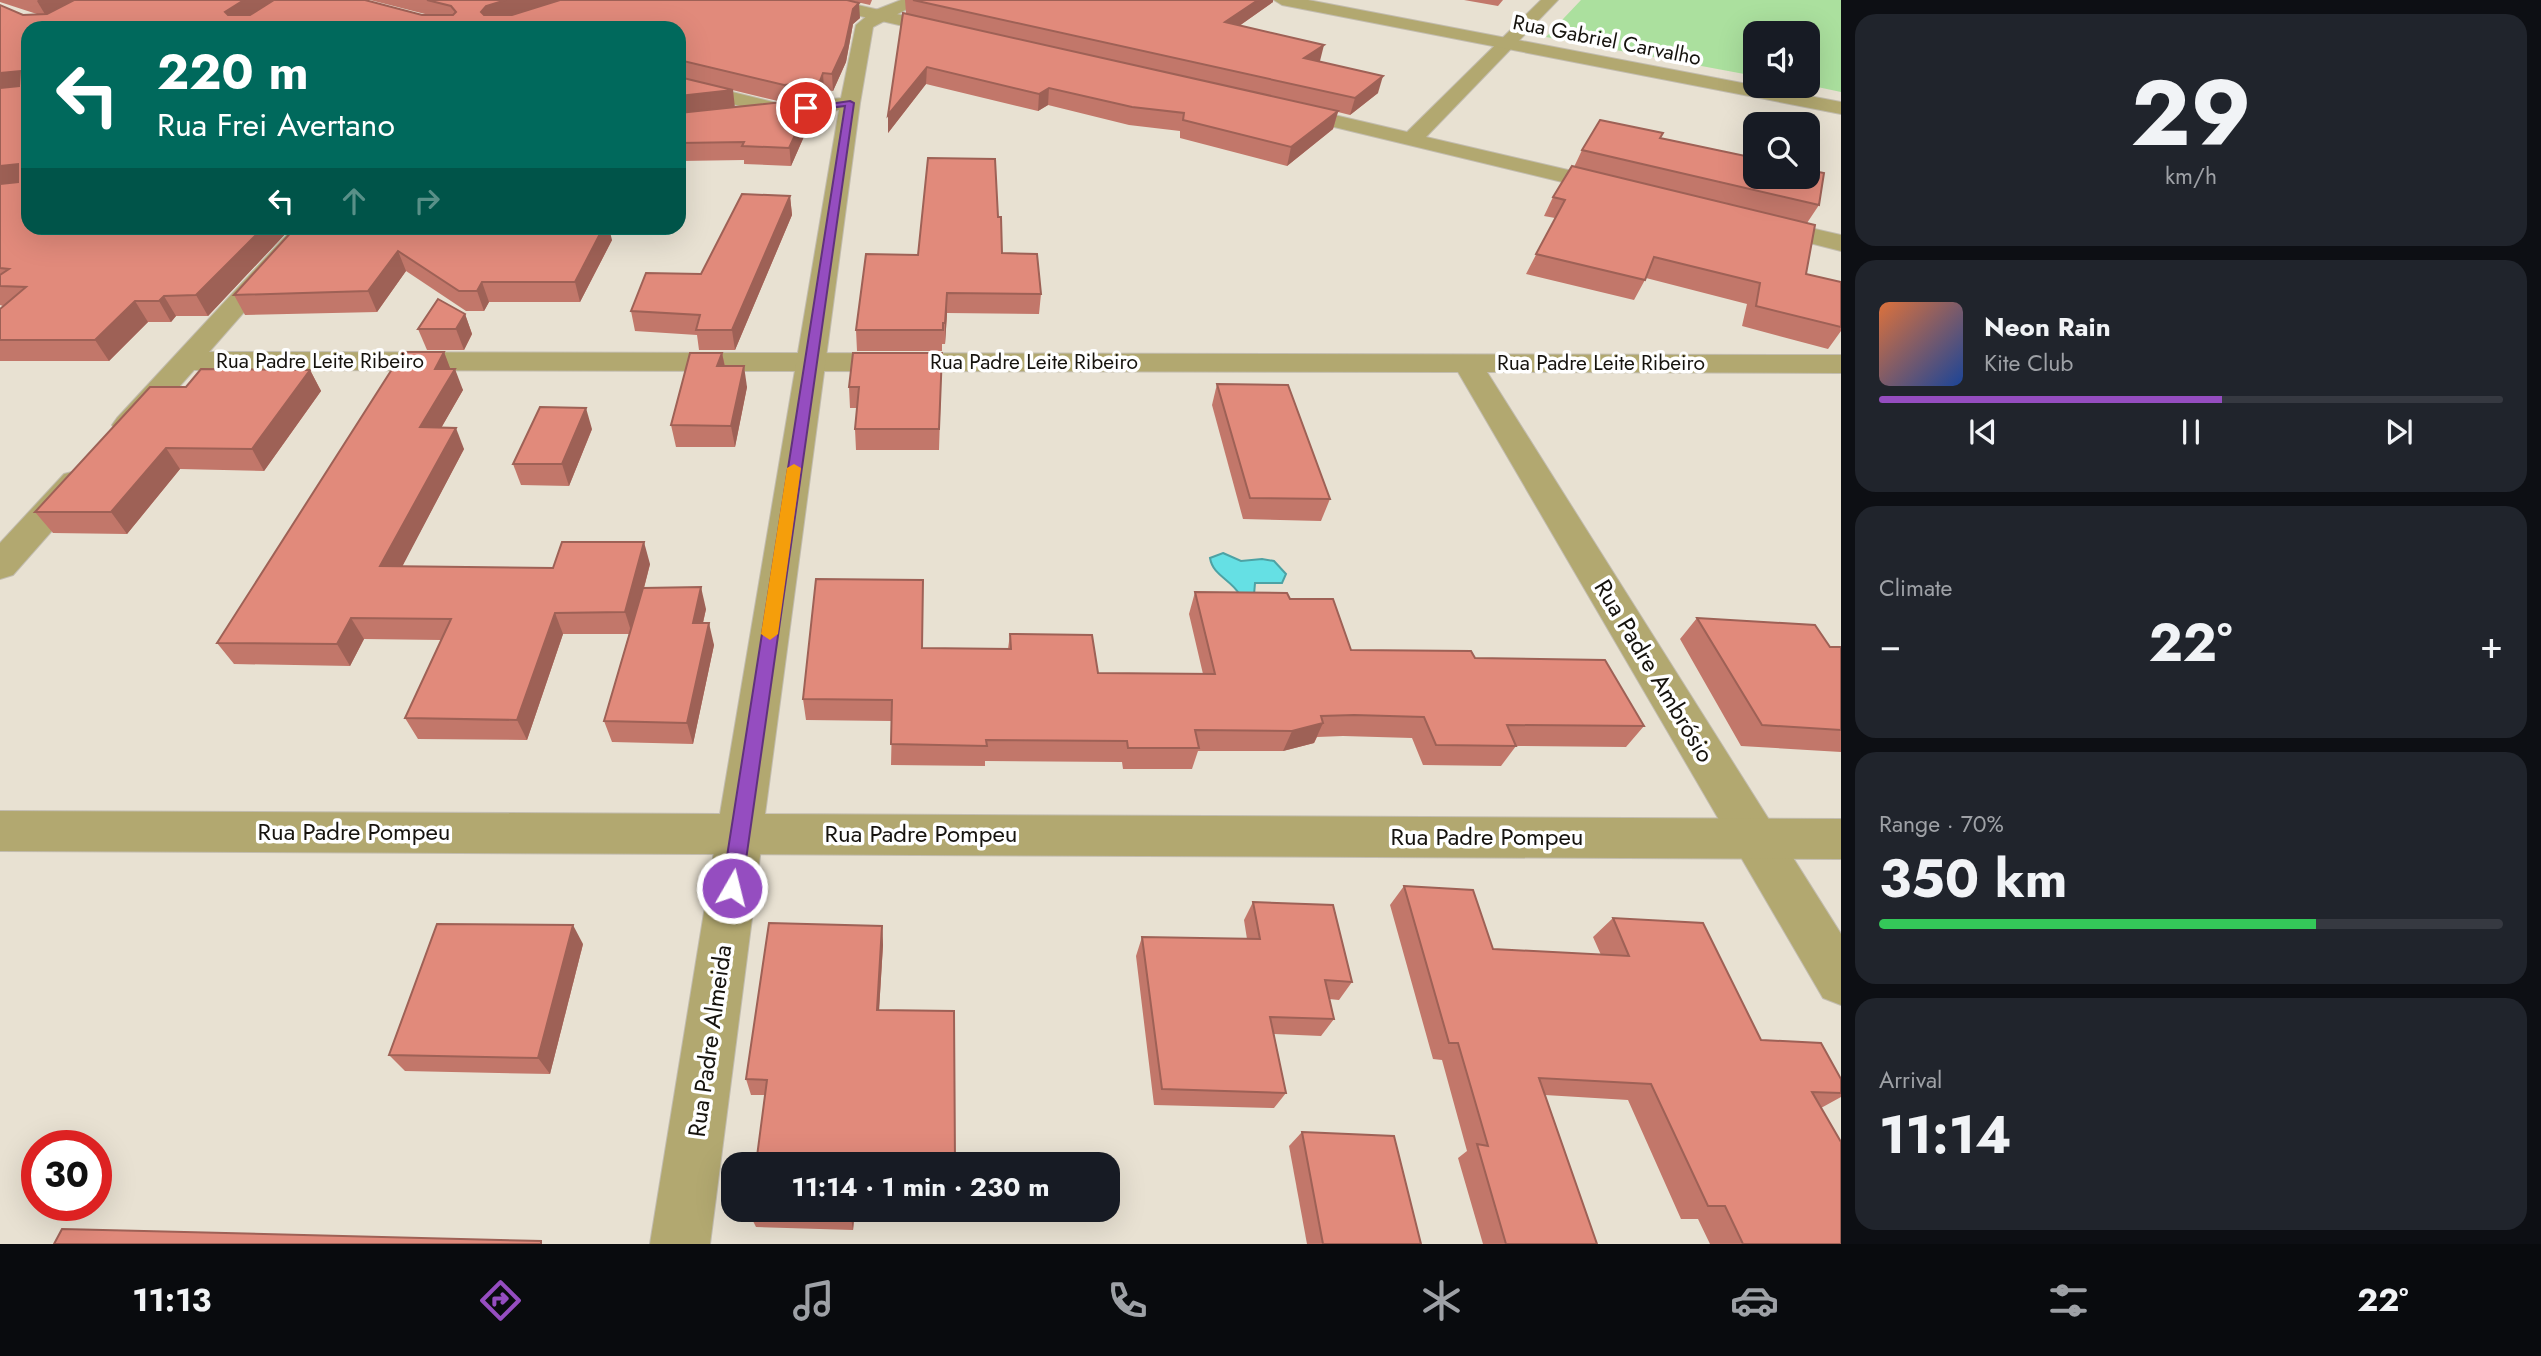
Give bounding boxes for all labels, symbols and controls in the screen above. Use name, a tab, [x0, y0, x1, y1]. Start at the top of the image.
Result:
street label: Rua Gabriel Carvalho	[1510, 7, 1704, 73]
map controls	[1743, 21, 1820, 189]
button: sound	[1743, 21, 1820, 98]
text: 220 m	[157, 37, 309, 107]
text: 29	[2131, 48, 2251, 179]
icon: left	[42, 49, 133, 140]
pin	[776, 78, 836, 138]
icon: arrive	[787, 89, 825, 127]
text: Rua Frei Avertano	[157, 102, 395, 148]
button: search	[1743, 112, 1820, 189]
text: km/h	[2165, 159, 2217, 193]
icon: left	[262, 182, 300, 220]
icon: ahead	[335, 182, 373, 220]
icon: right	[408, 182, 446, 220]
text: Neon Rain	[1984, 308, 2111, 346]
street label: Rua Padre Leite Ribeiro	[216, 346, 424, 376]
text: Kite Club	[1984, 346, 2073, 380]
street label: Rua Padre Leite Ribeiro	[930, 347, 1138, 377]
street label: Rua Padre Leite Ribeiro	[1497, 348, 1705, 378]
icon: previous	[1964, 413, 2002, 451]
icon: pause	[2172, 413, 2210, 451]
icon: next	[2380, 413, 2418, 451]
text: Climate	[1879, 571, 1952, 605]
street label: Rua Padre Ambrósio	[1586, 573, 1723, 769]
text: 22°	[2149, 605, 2232, 681]
text: −	[1879, 617, 1901, 672]
text: +	[2480, 617, 2503, 672]
text: Range · 70%	[1879, 807, 2004, 841]
street label: Rua Padre Pompeu	[258, 814, 450, 849]
street label: Rua Padre Pompeu	[825, 816, 1017, 851]
street label: Rua Padre Pompeu	[1391, 819, 1583, 854]
text: 350 km	[1879, 841, 2068, 917]
position arrow	[695, 851, 769, 925]
street label: Rua Padre Almeida	[679, 943, 740, 1139]
text: Arrival	[1879, 1063, 1942, 1097]
text: 11:14	[1879, 1097, 2011, 1173]
speed limit sign: 30	[21, 1130, 112, 1221]
text: 11:14 · 1 min · 230 m	[791, 1168, 1050, 1206]
icon: directions	[476, 1276, 525, 1325]
icon: music	[789, 1276, 838, 1325]
icon: phone	[1103, 1276, 1152, 1325]
icon: climate	[1417, 1276, 1466, 1325]
icon: car	[1730, 1276, 1779, 1325]
icon: filters	[2044, 1276, 2093, 1325]
text: 11:13	[132, 1277, 211, 1323]
text: 22°	[2357, 1277, 2409, 1323]

